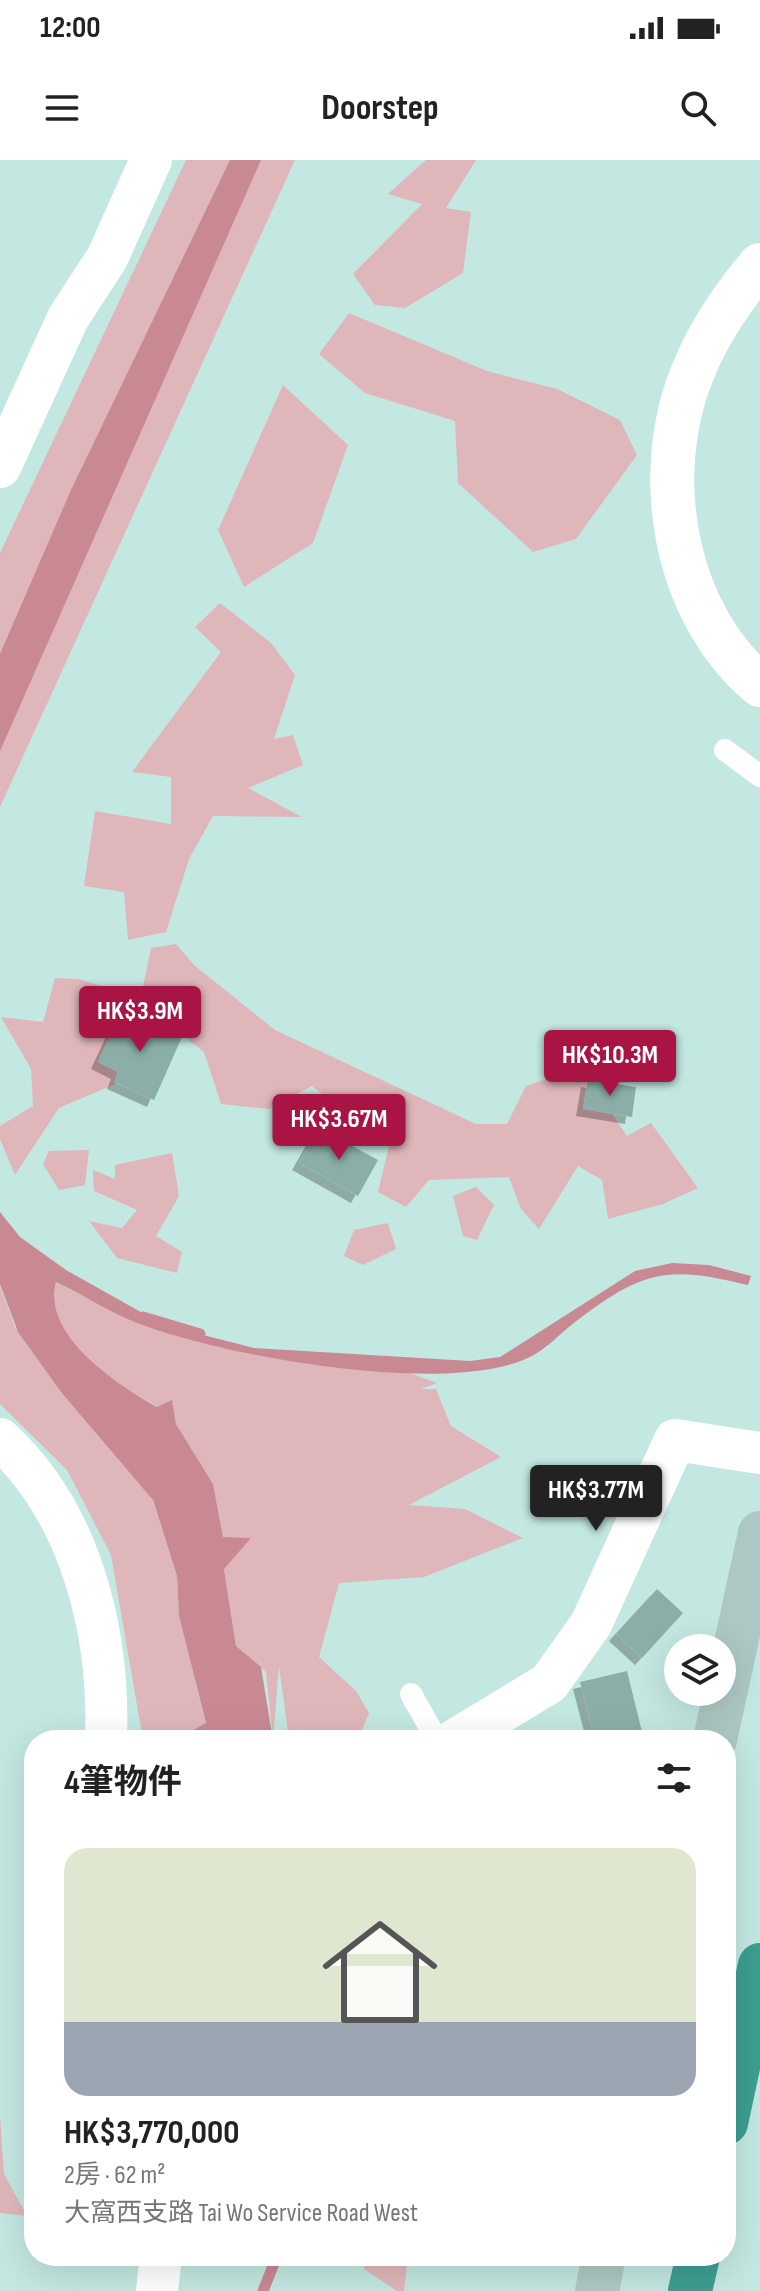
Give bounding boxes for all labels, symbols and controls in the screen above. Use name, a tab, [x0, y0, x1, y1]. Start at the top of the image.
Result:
text: 12:00	[40, 10, 101, 46]
icon: menu	[40, 86, 84, 130]
icon: search	[676, 86, 720, 130]
text: Doorstep	[321, 87, 439, 130]
pin: HK$3.9M	[66, 986, 214, 1054]
text: HK$3.9M	[97, 996, 183, 1027]
pin: HK$10.3M	[527, 1030, 693, 1098]
text: HK$10.3M	[562, 1040, 658, 1071]
pin: HK$3.67M	[256, 1094, 422, 1162]
text: HK$3.67M	[290, 1104, 388, 1135]
pin: HK$3.77M	[513, 1465, 679, 1533]
text: HK$3.77M	[548, 1475, 644, 1506]
map controls	[664, 1634, 736, 1706]
button: layers	[664, 1634, 736, 1706]
icon: filters	[652, 1756, 696, 1800]
text: 4筆物件	[64, 1762, 182, 1803]
icon: home	[308, 1900, 452, 2044]
text: HK$3,770,000	[64, 2112, 239, 2153]
text: 2房 · 62 m²	[64, 2160, 165, 2191]
text: 大窩西支路 Tai Wo Service Road West	[64, 2198, 418, 2229]

